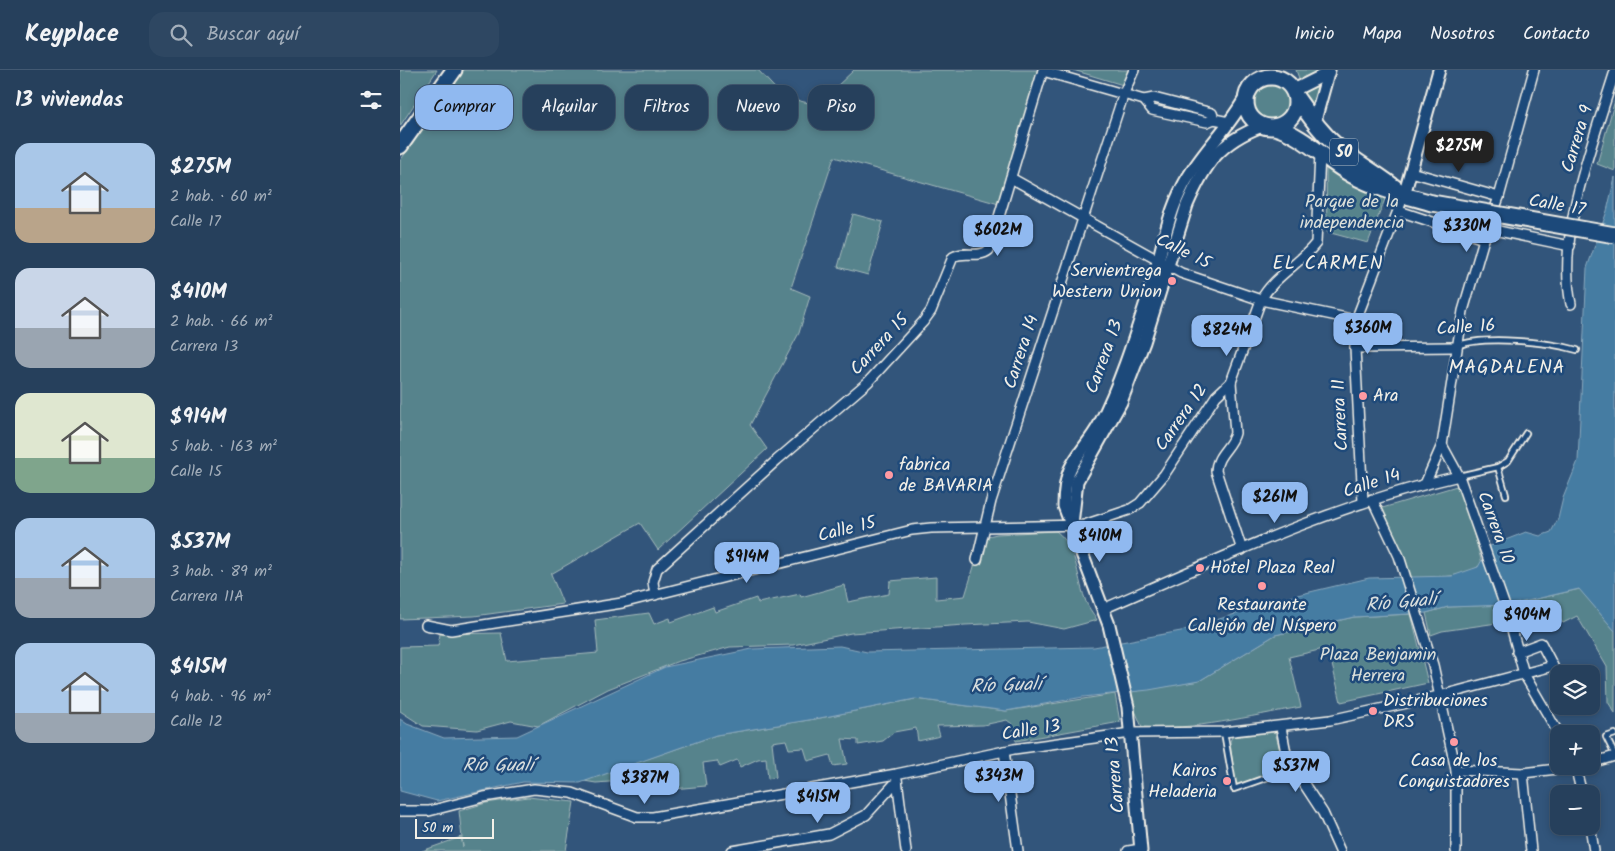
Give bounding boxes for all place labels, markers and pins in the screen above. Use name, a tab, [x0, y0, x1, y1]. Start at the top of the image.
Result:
pin: $275M	[1424, 131, 1494, 173]
pin: $330M	[1432, 210, 1502, 253]
pin: $602M	[963, 214, 1033, 257]
place label: Servientrega Western Union	[1052, 257, 1162, 307]
marker: Servientrega Western Union	[1166, 275, 1178, 287]
pin: $360M	[1333, 312, 1403, 355]
pin: $824M	[1192, 314, 1262, 357]
place label: Ara	[1373, 382, 1398, 411]
marker: Ara	[1357, 390, 1369, 402]
place label: fabrica de BAVARIA	[899, 451, 993, 501]
marker: fabrica de BAVARIA	[883, 469, 895, 481]
pin: $261M	[1240, 482, 1310, 524]
pin: $410M	[1065, 520, 1135, 563]
pin: $914M	[712, 542, 782, 584]
place label: Hotel Plaza Real	[1210, 554, 1335, 583]
marker: Hotel Plaza Real	[1194, 562, 1206, 574]
marker: Restaurante Callejón del Níspero	[1256, 580, 1268, 592]
place label: Restaurante Callejón del Níspero	[1187, 591, 1337, 641]
pin: $904M	[1492, 600, 1562, 642]
place label: Distribuciones DRS	[1383, 687, 1488, 737]
marker: Distribuciones DRS	[1367, 705, 1379, 717]
marker: Casa de los Conquistadores	[1448, 736, 1460, 748]
place label: Casa de los Conquistadores	[1398, 747, 1510, 797]
pin: $537M	[1261, 750, 1331, 793]
place label: Kairos Heladeria	[1148, 757, 1217, 807]
pin: $343M	[964, 760, 1034, 803]
pin: $387M	[610, 762, 680, 805]
marker: Kairos Heladeria	[1221, 775, 1233, 787]
pin: $415M	[783, 782, 853, 824]

